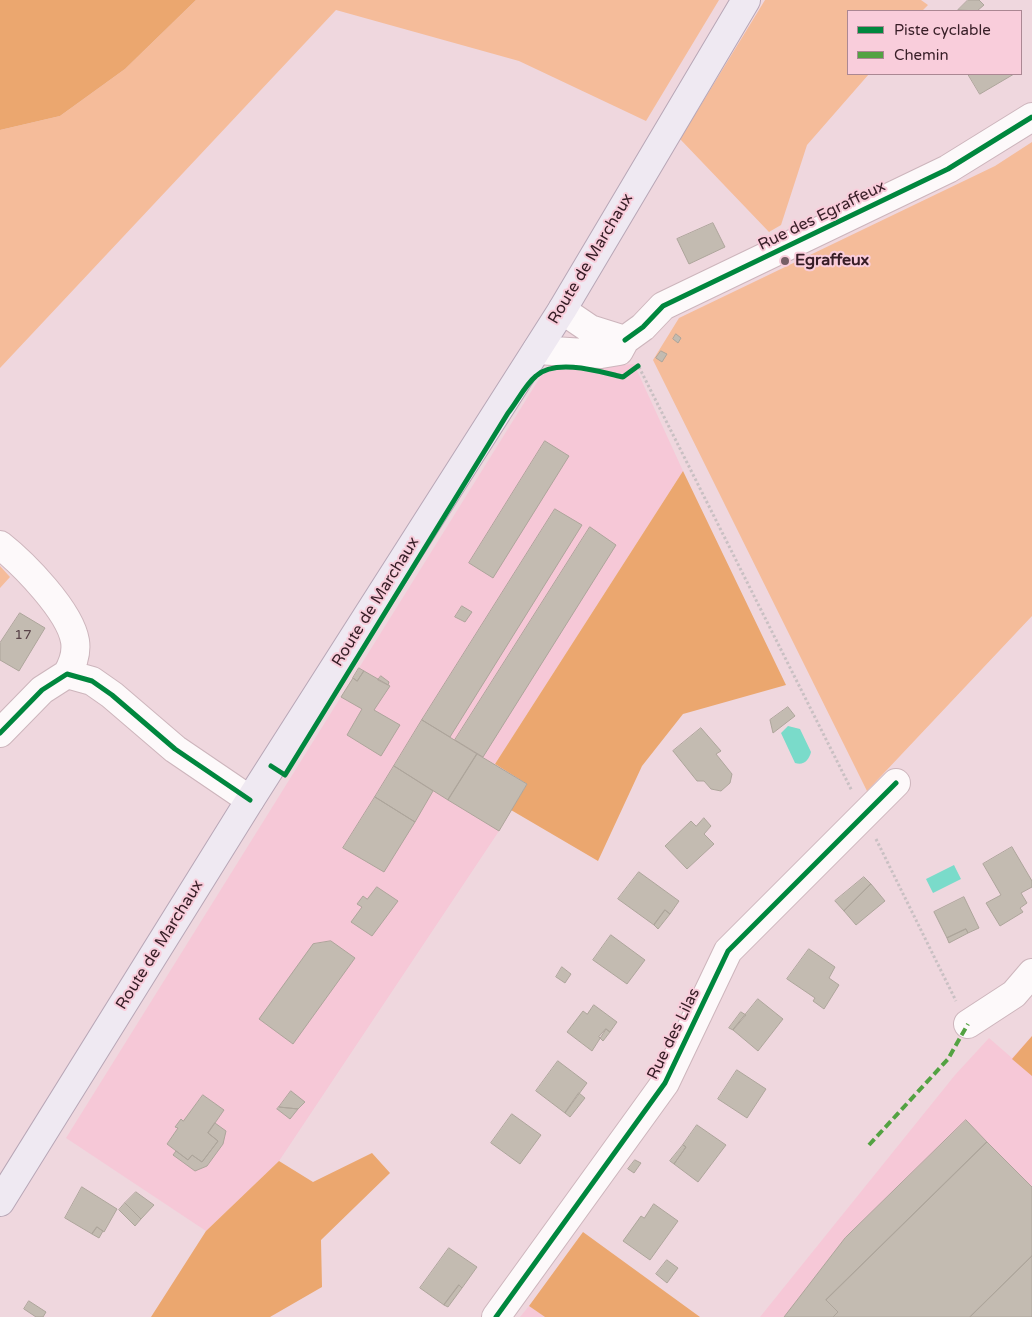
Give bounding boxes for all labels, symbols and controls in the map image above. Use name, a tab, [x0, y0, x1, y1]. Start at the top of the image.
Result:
legend	[847, 10, 1022, 75]
text: Piste cyclable	[894, 21, 991, 39]
text: Chemin	[894, 46, 949, 64]
street label: Rue des Egraffeux	[755, 177, 889, 255]
street label: Route de Marchaux	[544, 190, 638, 328]
place label: Egraffeux	[795, 251, 869, 271]
marker: Egraffeux	[779, 255, 791, 267]
street label: Route de Marchaux	[328, 534, 424, 670]
house number: 17	[14, 627, 32, 643]
street label: Route de Marchaux	[112, 877, 208, 1013]
street label: Rue des Lilas	[644, 985, 704, 1083]

